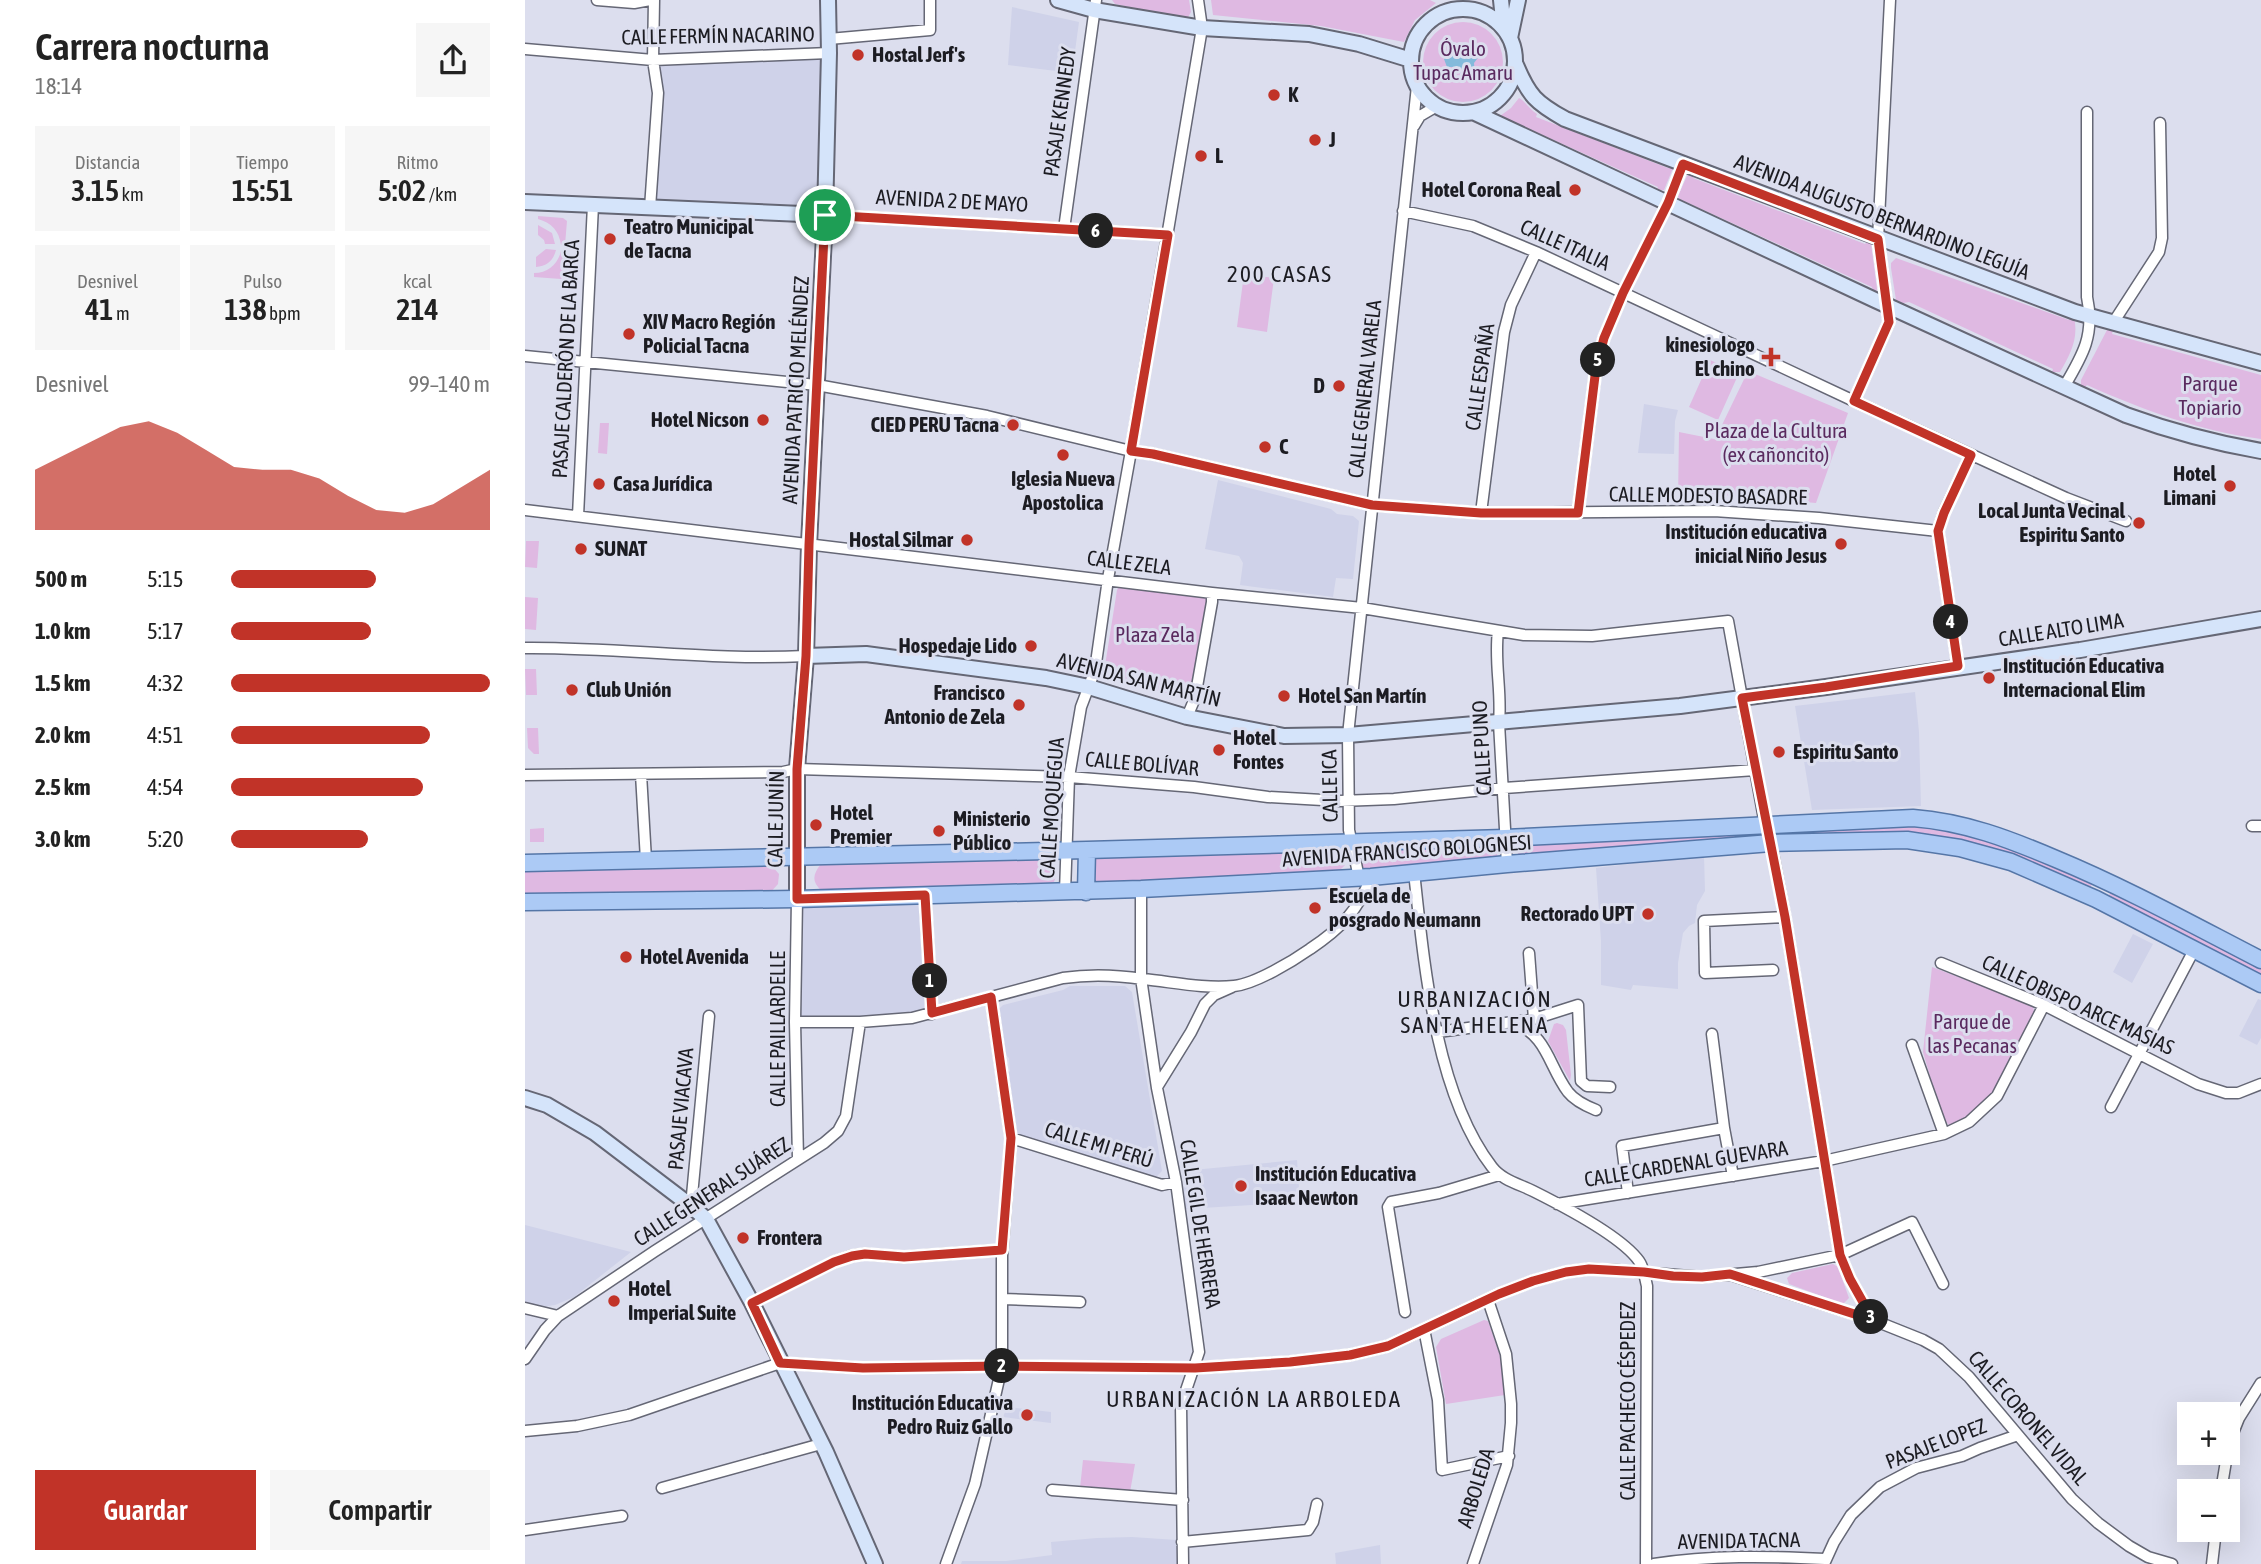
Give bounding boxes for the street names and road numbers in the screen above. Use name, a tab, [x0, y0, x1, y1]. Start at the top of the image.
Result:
street label: CALLE FERMÍN NACARINO	[621, 21, 815, 49]
street label: PASAJE KENNEDY	[1038, 45, 1080, 178]
street label: AVENIDA AUGUSTO BERNARDINO LEGUÍA	[1731, 149, 2034, 284]
street label: AVENIDA 2 DE MAYO	[875, 184, 1029, 216]
street label: CALLE ITALIA	[1517, 214, 1615, 275]
street label: PASAJE CALDERÓN DE LA BARCA	[547, 238, 583, 479]
street label: AVENIDA PATRICIO MELÉNDEZ	[777, 275, 813, 505]
street label: CALLE GENERAL VARELA	[1343, 298, 1385, 479]
street label: CALLE ESPAÑA	[1460, 321, 1499, 432]
street label: CALLE MODESTO BASADRE	[1609, 481, 1807, 509]
street label: CALLE ZELA	[1086, 545, 1173, 579]
street label: CALLE ALTO LIMA	[1997, 607, 2126, 651]
street label: AVENIDA SAN MARTÍN	[1055, 647, 1224, 711]
street label: CALLE PUNO	[1467, 700, 1495, 796]
street label: CALLE MOQUEGUA	[1034, 736, 1068, 879]
street label: CALLE BOLÍVAR	[1084, 746, 1200, 780]
street label: CALLE ICA	[1316, 749, 1342, 823]
street label: CALLE JUNÍN	[762, 770, 788, 868]
street label: AVENIDA FRANCISCO BOLOGNESI	[1281, 829, 1532, 871]
street label: CALLE OBISPO ARCE MASIAS	[1979, 949, 2178, 1059]
street label: CALLE PAILLARDELLE	[765, 951, 789, 1107]
street label: PASAJE VIACAVA	[663, 1046, 697, 1171]
street label: CALLE MI PERÚ	[1042, 1116, 1156, 1172]
street label: CALLE GENERAL SUÁREZ	[629, 1132, 794, 1251]
street label: CALLE CARDENAL GUEVARA	[1582, 1135, 1790, 1191]
street label: CALLE GIL DE HERRERA	[1176, 1138, 1226, 1311]
street label: CALLE PACHECO CÉSPEDEZ	[1615, 1302, 1639, 1500]
street label: CALLE CORONEL VIDAL	[1964, 1345, 2094, 1489]
street label: PASAJE LOPEZ	[1882, 1413, 1989, 1473]
street label: ARBOLEDA	[1452, 1444, 1499, 1530]
street label: AVENIDA TACNA	[1677, 1527, 1801, 1553]

